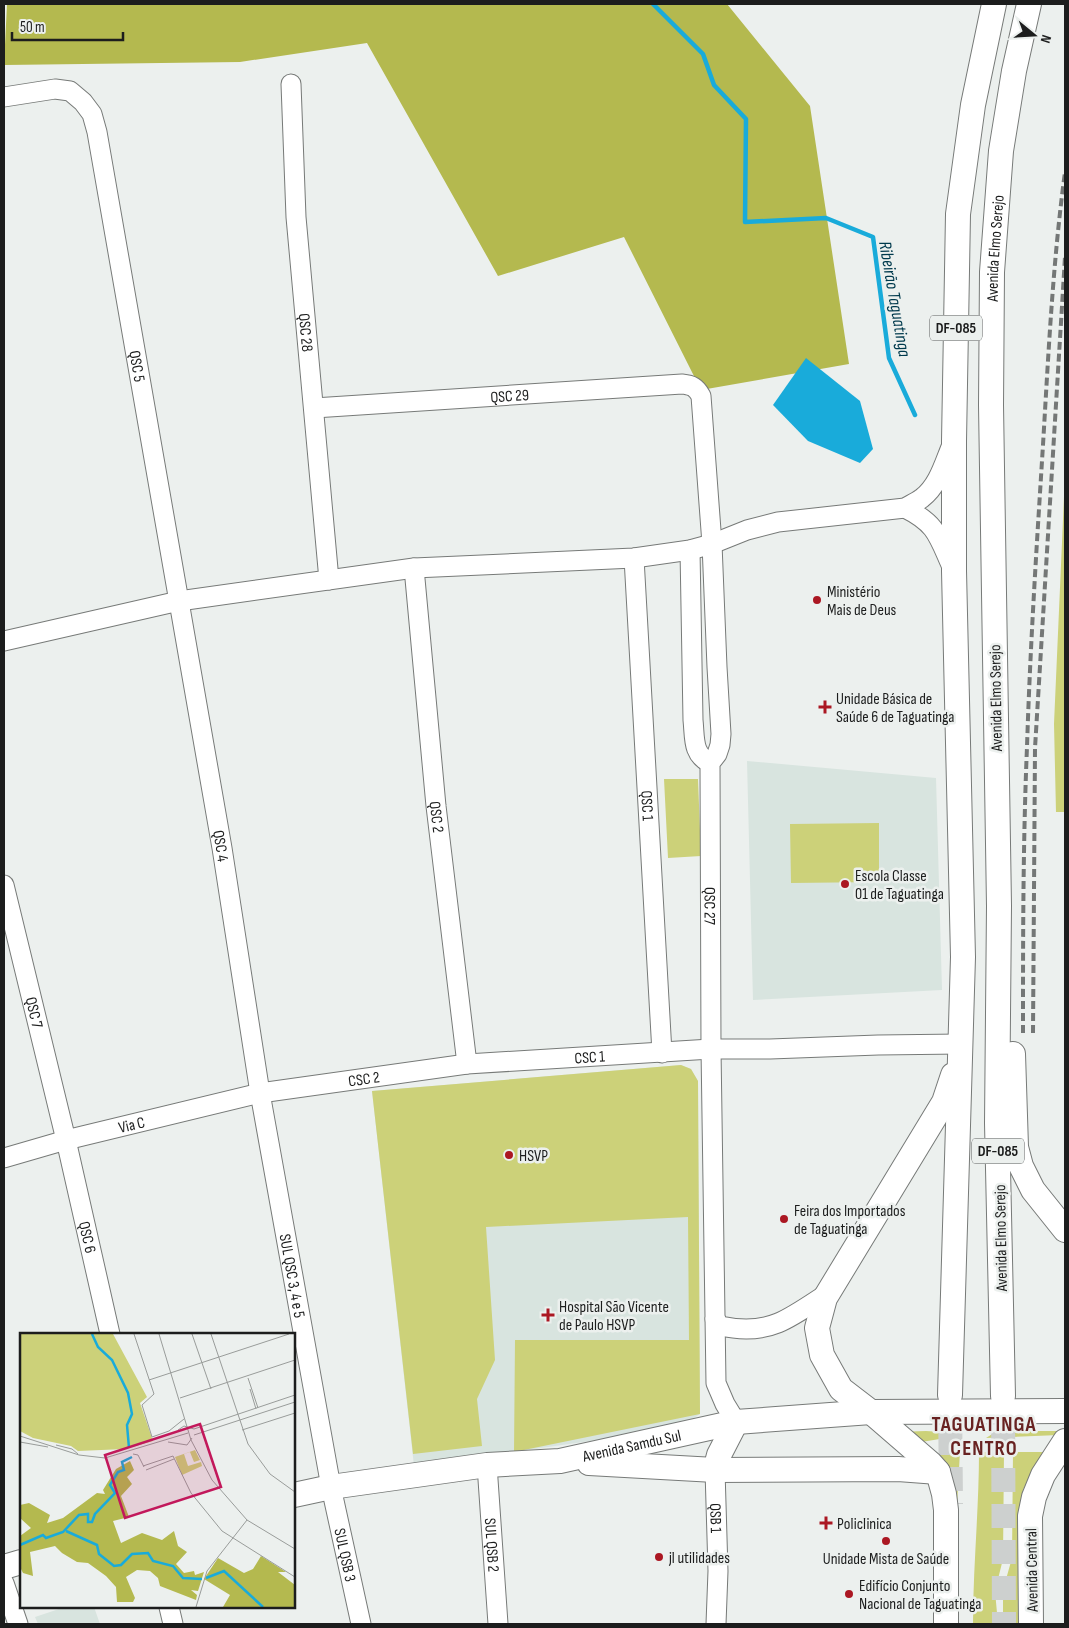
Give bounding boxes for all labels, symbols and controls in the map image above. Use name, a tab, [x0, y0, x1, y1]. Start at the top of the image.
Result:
scale bar	[12, 10, 124, 42]
north arrow	[1009, 10, 1059, 60]
text: 50 m	[20, 18, 45, 37]
text: N	[1037, 33, 1055, 45]
street label: Avenida Elmo Serejo	[984, 194, 1009, 303]
water label: Ribeirão Taguatinga	[874, 240, 915, 359]
street label: QSC 28	[294, 313, 316, 353]
road number: DF-085	[930, 316, 982, 340]
street label: QSC 5	[124, 349, 148, 383]
street label: QSC 29	[490, 386, 530, 407]
place label: Ministério Mais de Deus	[827, 583, 897, 620]
marker: Ministério Mais de Deus	[811, 594, 823, 606]
street label: Avenida Elmo Serejo	[986, 644, 1007, 753]
place label: Unidade Básica de Saúde 6 de Taguatinga	[836, 690, 954, 727]
marker: Unidade Básica de Saúde 6 de Taguatinga	[818, 700, 832, 714]
street label: QSC 1	[636, 790, 657, 822]
street label: QSC 2	[425, 801, 447, 834]
street label: QSC 4	[208, 829, 232, 863]
place label: Escola Classe 01 de Taguatinga	[855, 867, 944, 904]
marker: Escola Classe 01 de Taguatinga	[839, 878, 851, 890]
street label: QSC 27	[699, 887, 719, 926]
street label: QSC 7	[21, 995, 47, 1031]
street label: CSC 1	[574, 1048, 606, 1068]
street label: CSC 2	[347, 1068, 381, 1092]
street label: Via C	[117, 1113, 147, 1138]
road number: DF-085	[972, 1138, 1024, 1164]
place label: HSVP	[519, 1147, 548, 1166]
marker: HSVP	[503, 1149, 515, 1161]
street label: Avenida Elmo Serejo	[991, 1184, 1012, 1293]
place label: Feira dos Importados de Taguatinga	[794, 1202, 906, 1239]
marker: Feira dos Importados de Taguatinga	[778, 1213, 790, 1225]
street label: QSC 6	[74, 1220, 99, 1255]
street label: SUL QSC 3, 4 e 5	[275, 1233, 308, 1320]
place label: Hospital São Vicente de Paulo HSVP	[559, 1298, 669, 1335]
marker: Hospital São Vicente de Paulo HSVP	[541, 1308, 555, 1322]
inset map	[20, 1333, 295, 1608]
district label: TAGUATINGA CENTRO	[932, 1412, 1036, 1461]
street label: Avenida Samdu Sul	[580, 1426, 683, 1467]
street label: QSB 1	[705, 1503, 725, 1534]
place label: Policlinica	[837, 1515, 892, 1534]
marker: Policlinica	[819, 1516, 833, 1530]
street label: SUL QSB 2	[480, 1517, 502, 1573]
street label: SUL QSB 3	[329, 1527, 359, 1584]
street label: Avenida Central	[1022, 1528, 1043, 1613]
marker: Unidade Mista de Saúde	[880, 1535, 892, 1547]
place label: jl utilidades	[668, 1549, 730, 1568]
place label: Unidade Mista de Saúde	[823, 1550, 949, 1569]
marker: jl utilidades	[653, 1551, 665, 1563]
place label: Edifício Conjunto Nacional de Taguatinga	[859, 1577, 981, 1614]
marker: Edifício Conjunto Nacional de Taguatinga	[843, 1588, 855, 1600]

